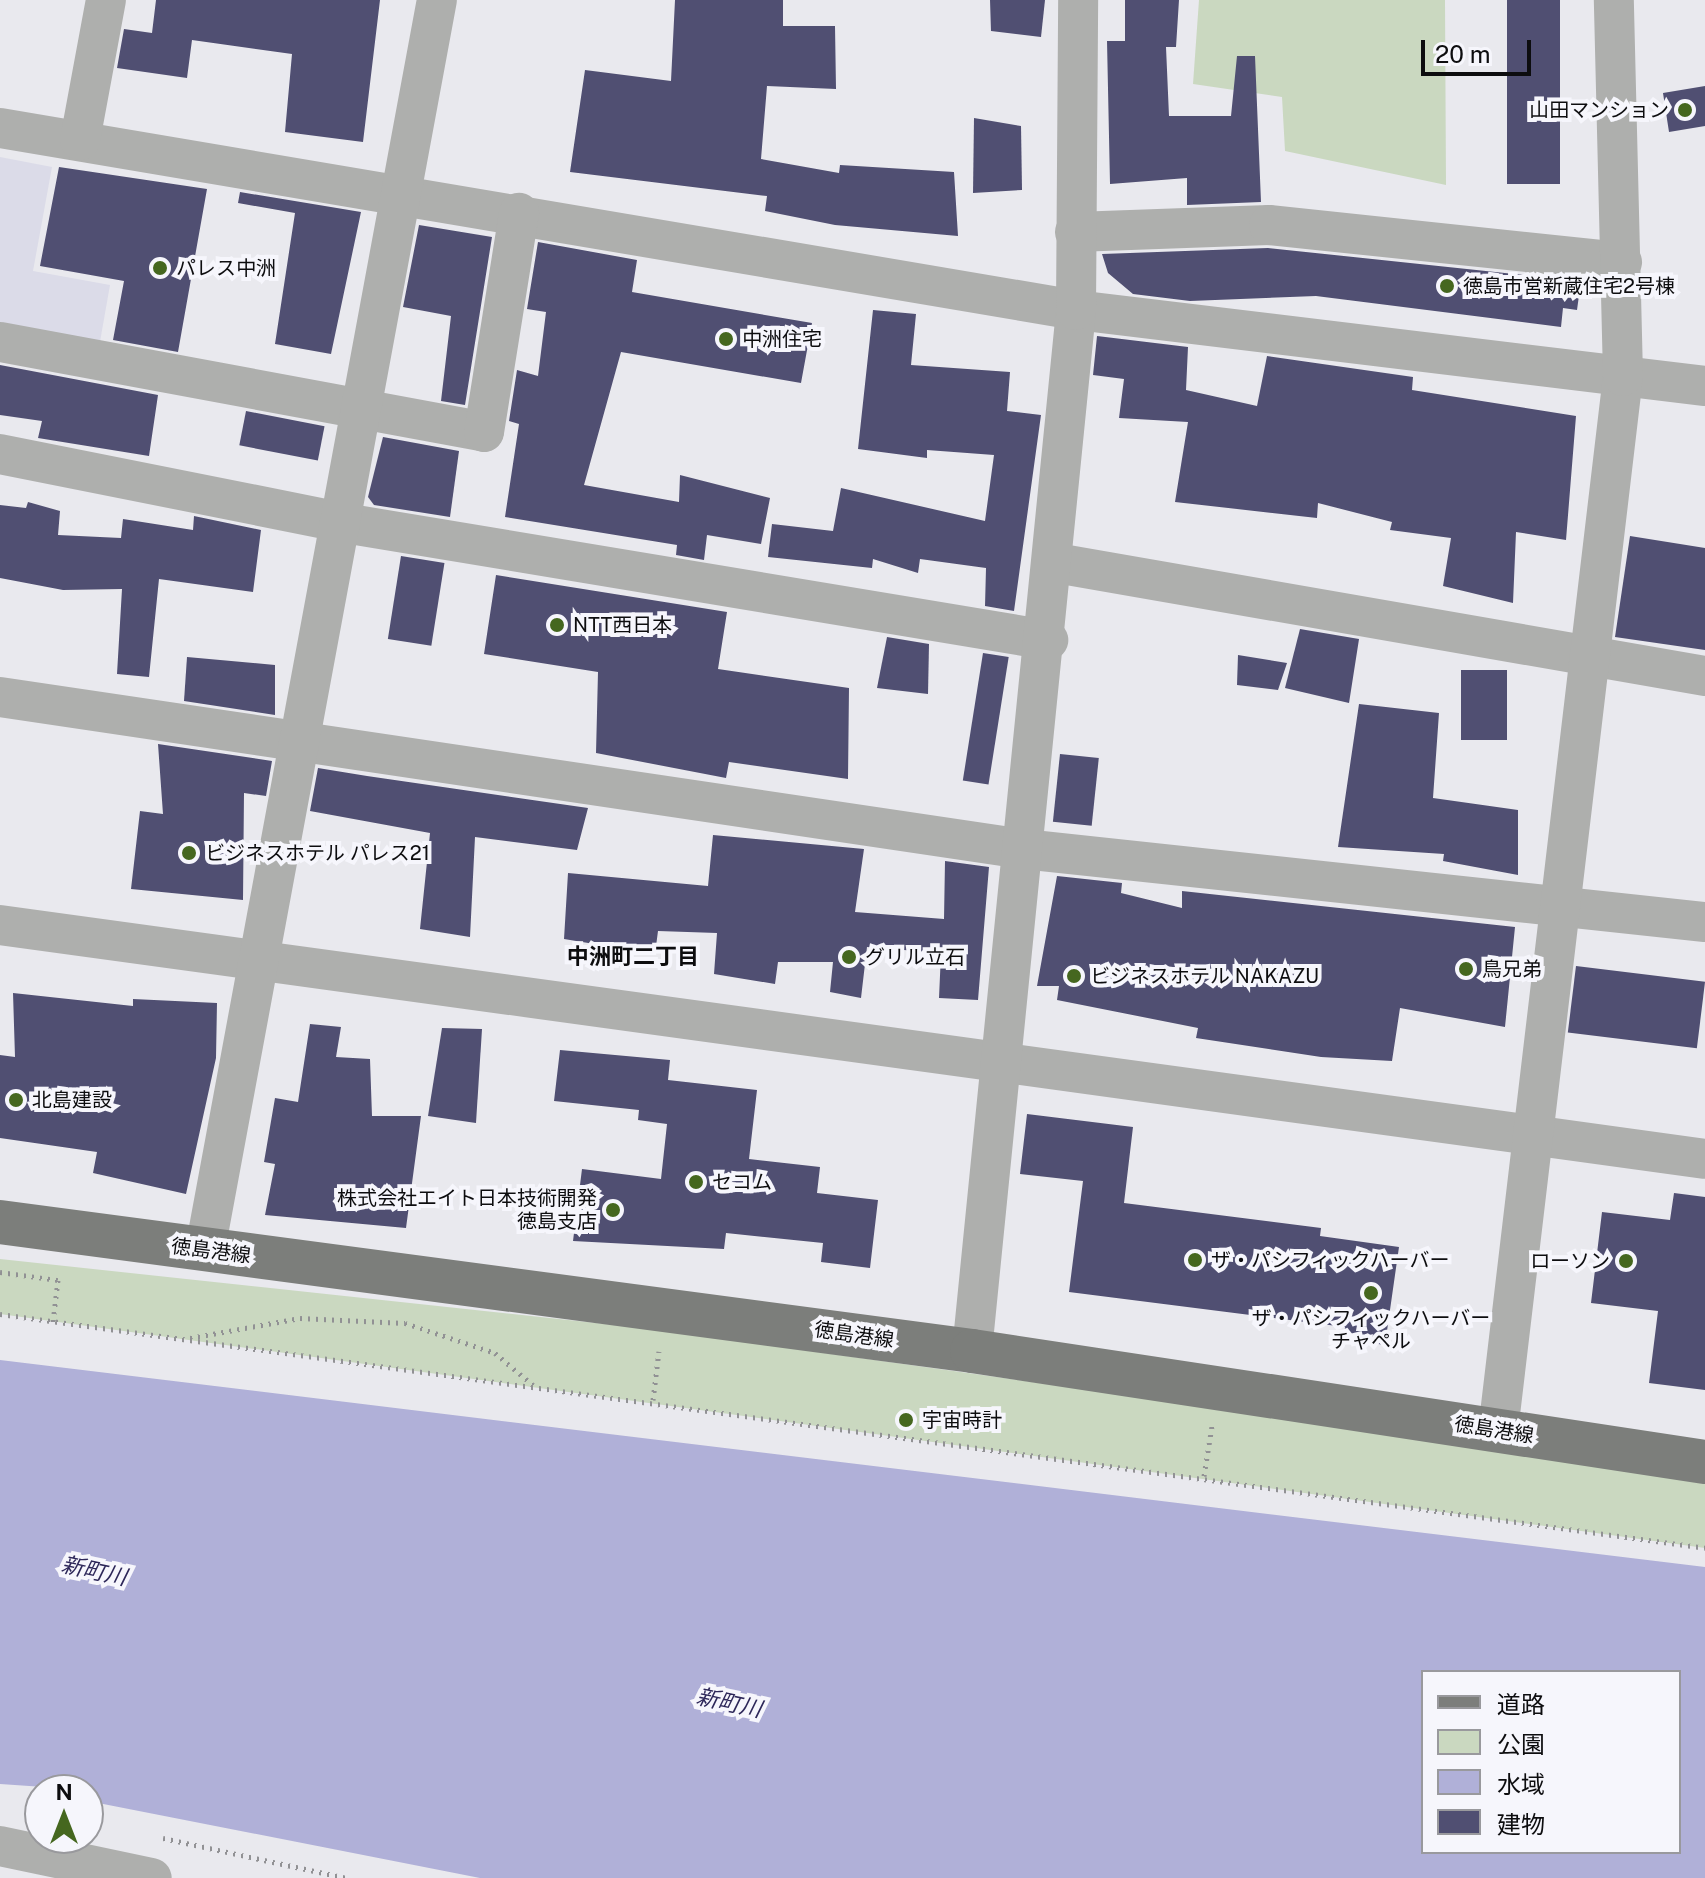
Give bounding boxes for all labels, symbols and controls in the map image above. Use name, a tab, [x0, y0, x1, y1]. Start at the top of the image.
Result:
scale bar	[1425, 24, 1535, 74]
text: 20 m	[1435, 40, 1491, 68]
place label: 山田マンション	[1529, 98, 1669, 122]
marker: 山田マンション	[1676, 101, 1694, 119]
place label: パレス中洲	[176, 256, 276, 280]
marker: パレス中洲	[151, 259, 169, 277]
place label: 徳島市営新蔵住宅2号棟	[1463, 274, 1675, 298]
marker: 徳島市営新蔵住宅2号棟	[1438, 277, 1456, 295]
place label: 中洲住宅	[742, 327, 822, 351]
marker: 中洲住宅	[717, 330, 735, 348]
place label: NTT西日本	[573, 613, 672, 637]
marker: NTT西日本	[548, 616, 566, 634]
place label: ビジネスホテル パレス21	[205, 841, 430, 865]
marker: ビジネスホテル パレス21	[180, 844, 198, 862]
district label: 中洲町二丁目	[567, 944, 699, 970]
place label: グリル立石	[865, 945, 965, 969]
marker: グリル立石	[840, 948, 858, 966]
place label: 鳥兄弟	[1482, 957, 1542, 981]
marker: 鳥兄弟	[1457, 960, 1475, 978]
place label: ビジネスホテル NAKAZU	[1090, 964, 1319, 988]
marker: ビジネスホテル NAKAZU	[1065, 967, 1083, 985]
place label: 北島建設	[32, 1088, 112, 1112]
marker: 北島建設	[7, 1091, 25, 1109]
place label: セコム	[712, 1170, 772, 1194]
marker: セコム	[687, 1173, 705, 1191]
place label: 株式会社エイト日本技術開発 徳島支店	[337, 1186, 597, 1233]
marker: 株式会社エイト日本技術開発 徳島支店	[604, 1201, 622, 1219]
street label: 徳島港線	[170, 1234, 252, 1268]
place label: ザ・パシフィックハーバー	[1211, 1248, 1451, 1272]
place label: ローソン	[1530, 1249, 1610, 1273]
marker: ザ・パシフィックハーバー	[1186, 1251, 1204, 1269]
marker: ローソン	[1617, 1252, 1635, 1270]
marker: ザ・パシフィックハーバー チャペル	[1362, 1284, 1380, 1302]
place label: ザ・パシフィックハーバー チャペル	[1251, 1306, 1491, 1353]
street label: 徳島港線	[813, 1318, 895, 1352]
place label: 宇宙時計	[922, 1408, 1002, 1432]
marker: 宇宙時計	[897, 1411, 915, 1429]
street label: 徳島港線	[1453, 1412, 1535, 1448]
water label: 新町川	[59, 1551, 129, 1591]
legend	[1421, 1670, 1681, 1854]
water label: 新町川	[694, 1683, 764, 1723]
text: 道路	[1497, 1690, 1545, 1718]
text: 公園	[1497, 1730, 1545, 1758]
text: 水域	[1497, 1770, 1545, 1798]
north arrow	[24, 1774, 104, 1854]
text: N	[55, 1779, 73, 1805]
text: 建物	[1497, 1810, 1545, 1838]

